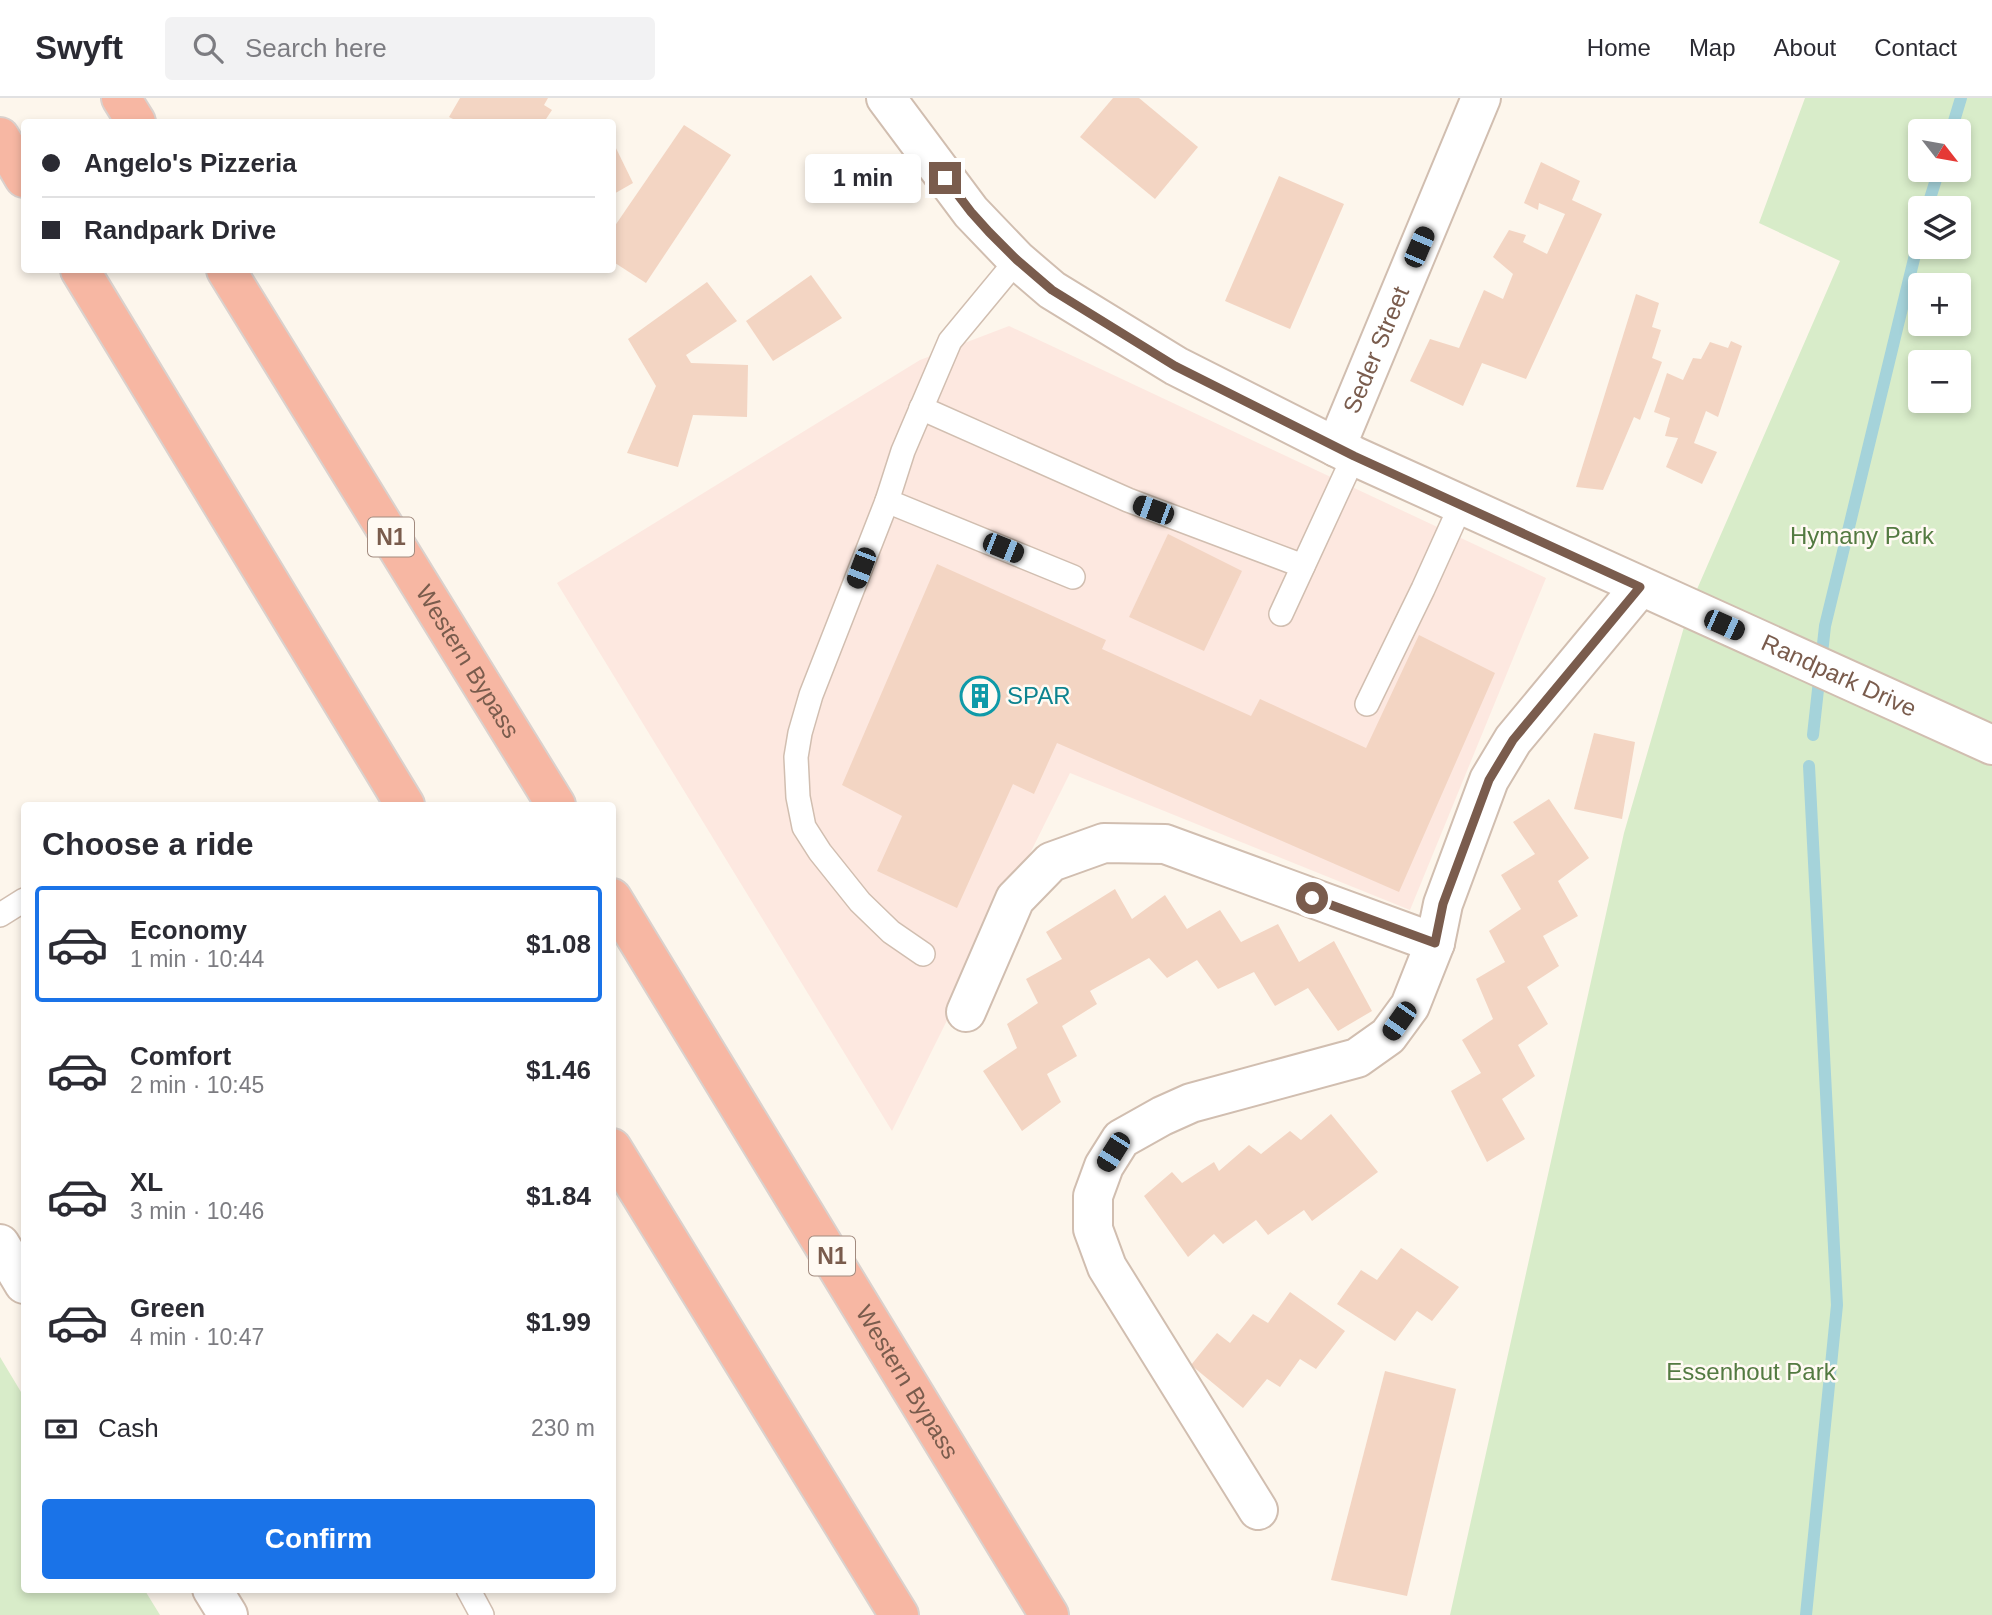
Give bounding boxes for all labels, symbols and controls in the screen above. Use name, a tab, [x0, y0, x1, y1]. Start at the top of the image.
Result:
search box	[165, 17, 655, 80]
text: Swyft	[35, 29, 123, 66]
icon: search	[189, 29, 227, 67]
text: Search here	[245, 33, 387, 63]
text: Home	[1587, 34, 1651, 61]
text: Map	[1689, 34, 1736, 61]
text: About	[1774, 34, 1836, 61]
text: Contact	[1874, 34, 1957, 61]
north arrow	[1908, 119, 1970, 182]
map controls	[1908, 119, 1971, 413]
text: Angelo's Pizzeria	[84, 148, 297, 178]
callout: 1 min	[805, 154, 920, 202]
route end	[929, 162, 961, 194]
text: 1 min	[833, 165, 893, 191]
button: layers	[1908, 196, 1971, 259]
text: Randpark Drive	[84, 215, 276, 245]
car	[1402, 224, 1437, 270]
button: +	[1908, 273, 1971, 336]
street label: Seder Street	[1337, 282, 1414, 417]
button: −	[1908, 350, 1971, 413]
car	[1130, 493, 1177, 527]
road number: N1	[368, 518, 414, 556]
park label: Hymany Park	[1790, 522, 1935, 549]
car	[980, 530, 1027, 566]
car	[844, 545, 879, 591]
street label: Western Bypass	[411, 580, 525, 743]
car	[1701, 607, 1748, 643]
street label: Randpark Drive	[1758, 628, 1921, 722]
building icon: SPAR	[959, 675, 1001, 717]
place label: SPAR	[1007, 682, 1071, 709]
text: Choose a ride	[42, 826, 254, 862]
route start	[1296, 882, 1328, 914]
icon: car	[46, 913, 109, 976]
text: Economy	[130, 915, 247, 945]
text: $1.08	[526, 929, 591, 959]
text: 1 min · 10:44	[130, 946, 264, 972]
car	[1379, 998, 1420, 1044]
icon: car	[46, 1039, 109, 1102]
text: Comfort	[130, 1041, 231, 1071]
text: $1.46	[526, 1055, 591, 1085]
text: 2 min · 10:45	[130, 1072, 264, 1098]
car	[1093, 1129, 1134, 1175]
icon: car	[46, 1165, 109, 1228]
text: XL	[130, 1167, 163, 1197]
text: $1.84	[526, 1181, 591, 1211]
text: 3 min · 10:46	[130, 1198, 264, 1224]
road number: N1	[809, 1236, 855, 1275]
icon: car	[46, 1291, 109, 1354]
text: Green	[130, 1293, 205, 1323]
street label: Western Bypass	[851, 1300, 964, 1463]
text: $1.99	[526, 1307, 591, 1337]
text: 4 min · 10:47	[130, 1324, 264, 1350]
park label: Essenhout Park	[1666, 1358, 1837, 1385]
icon: cash	[42, 1410, 80, 1448]
text: Cash	[98, 1413, 159, 1443]
text: 230 m	[531, 1415, 595, 1441]
button: Confirm	[42, 1499, 595, 1579]

